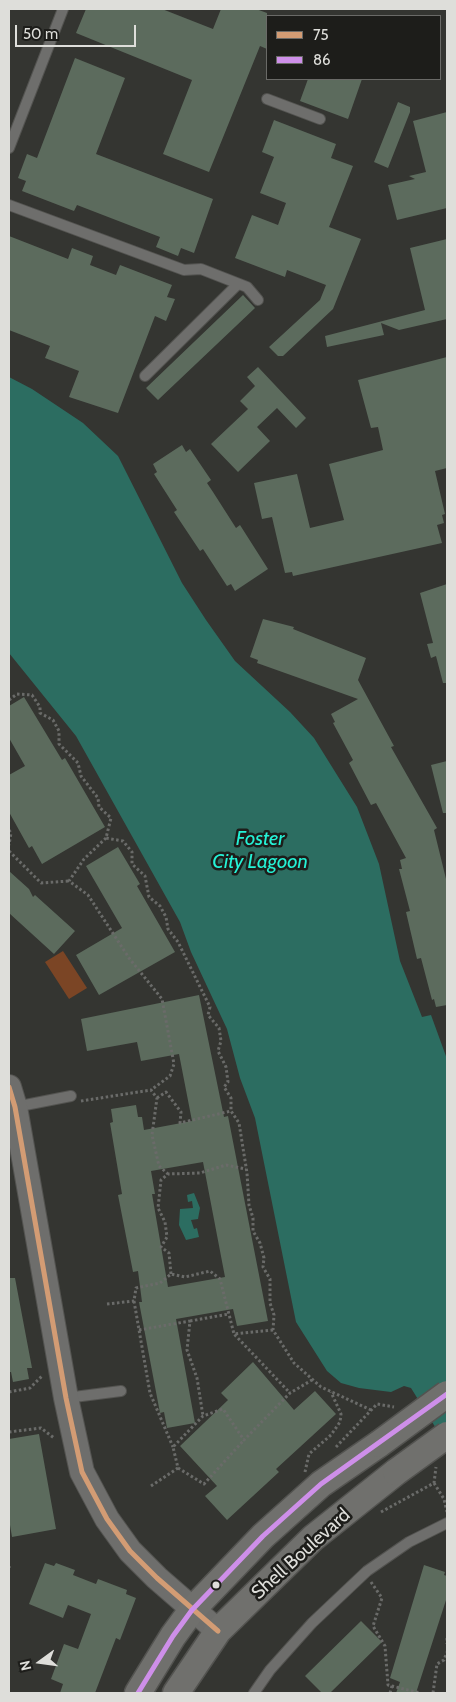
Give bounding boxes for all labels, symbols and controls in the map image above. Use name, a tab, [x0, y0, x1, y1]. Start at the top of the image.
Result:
scale bar	[18, 15, 139, 47]
legend	[266, 15, 441, 80]
text: 50 m	[23, 25, 58, 43]
text: 75	[313, 26, 329, 44]
text: 86	[313, 51, 331, 69]
water label: Foster City Lagoon	[212, 827, 308, 874]
street label: Shell Boulevard	[247, 1504, 355, 1604]
unlabelled marker	[211, 1580, 221, 1590]
north arrow	[15, 1637, 65, 1687]
text: N	[16, 1659, 35, 1673]

